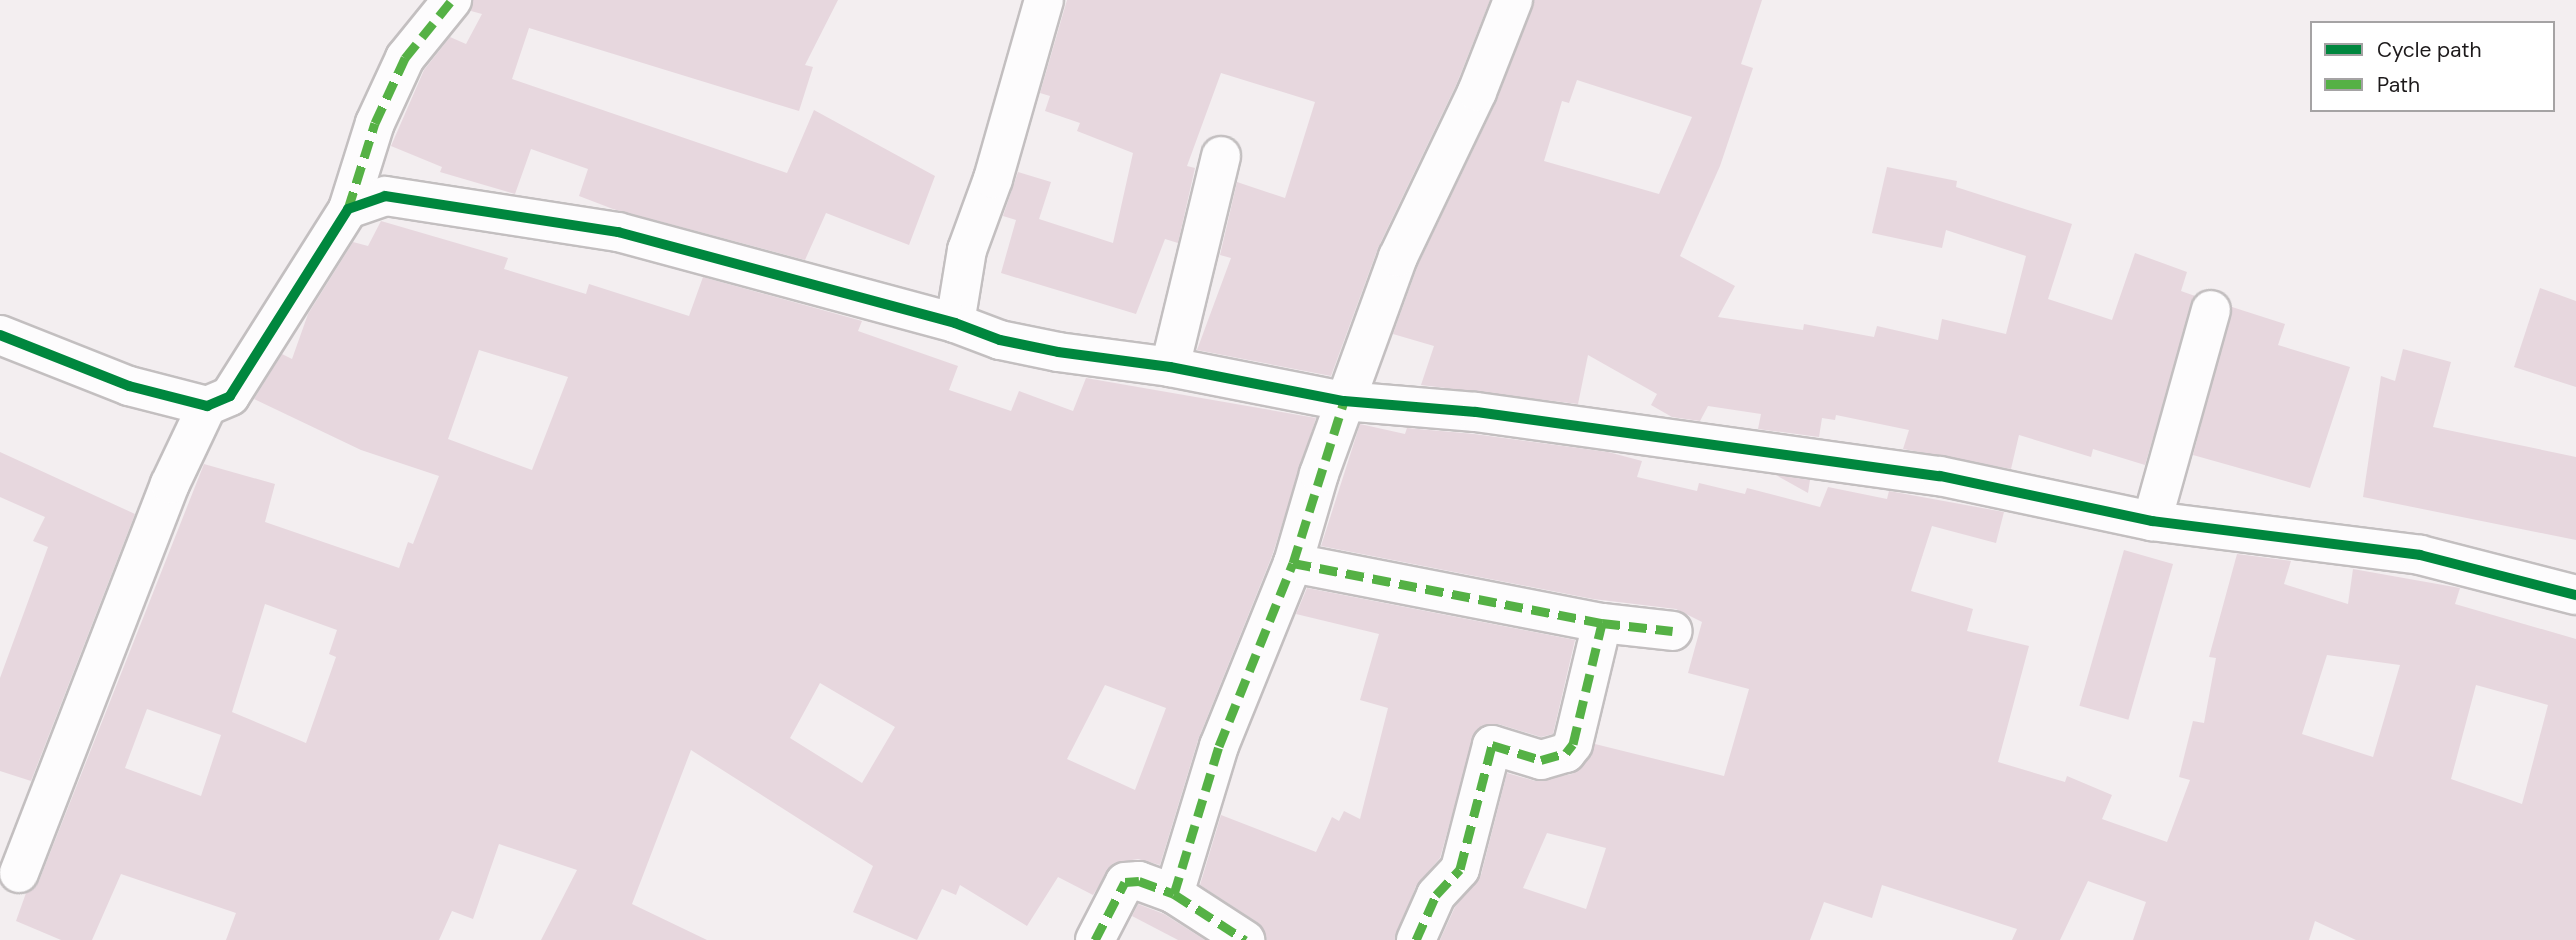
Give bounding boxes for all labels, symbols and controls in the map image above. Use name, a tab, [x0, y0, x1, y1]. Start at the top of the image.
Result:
legend	[2310, 21, 2555, 112]
text: Cycle path	[2377, 36, 2482, 64]
text: Path	[2377, 71, 2420, 99]

